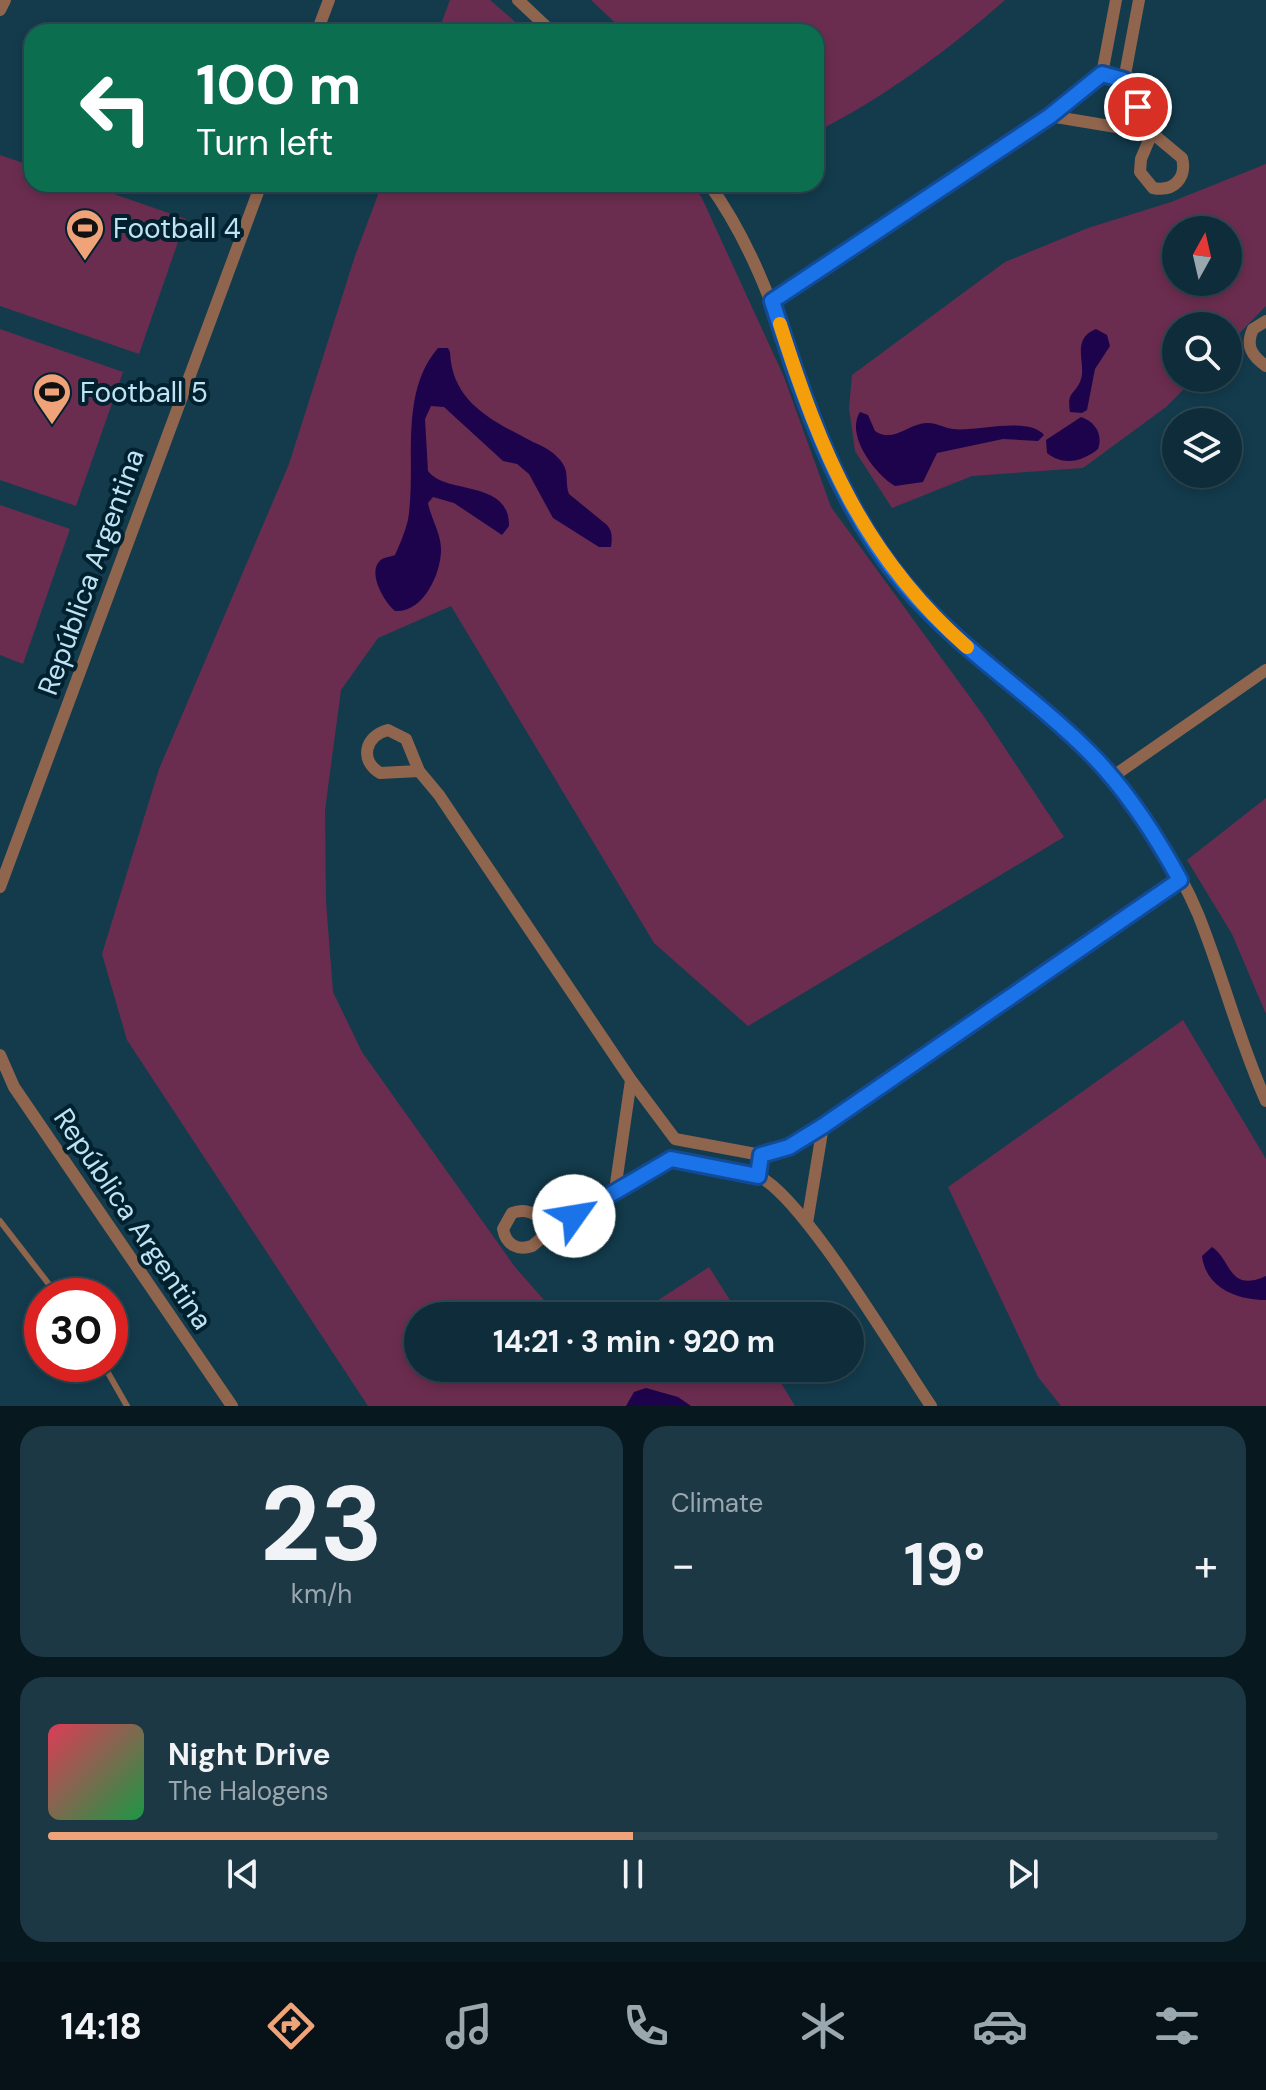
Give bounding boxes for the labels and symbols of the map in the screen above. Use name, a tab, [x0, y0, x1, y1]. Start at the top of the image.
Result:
pin	[1104, 73, 1172, 141]
sports icon: Football 4	[64, 207, 106, 262]
place label: Football 4	[113, 210, 241, 247]
north arrow	[1162, 216, 1242, 296]
sports icon: Football 5	[31, 371, 73, 426]
place label: Football 5	[80, 374, 208, 411]
street label: República Argentina	[29, 444, 153, 700]
street label: República Argentina	[45, 1101, 221, 1337]
position arrow	[532, 1174, 616, 1258]
speed limit sign: 30	[24, 1278, 128, 1382]

